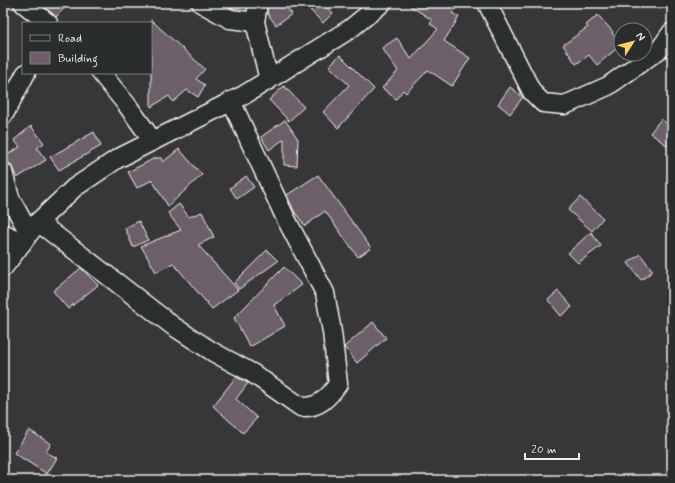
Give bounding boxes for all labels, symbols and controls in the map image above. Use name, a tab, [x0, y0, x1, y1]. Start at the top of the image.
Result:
legend	[22, 22, 152, 74]
north arrow	[613, 22, 653, 62]
text: N	[632, 30, 648, 44]
text: Road	[58, 31, 82, 47]
text: Building	[58, 51, 98, 68]
scale bar	[525, 435, 579, 461]
text: 20 m	[531, 442, 557, 458]

